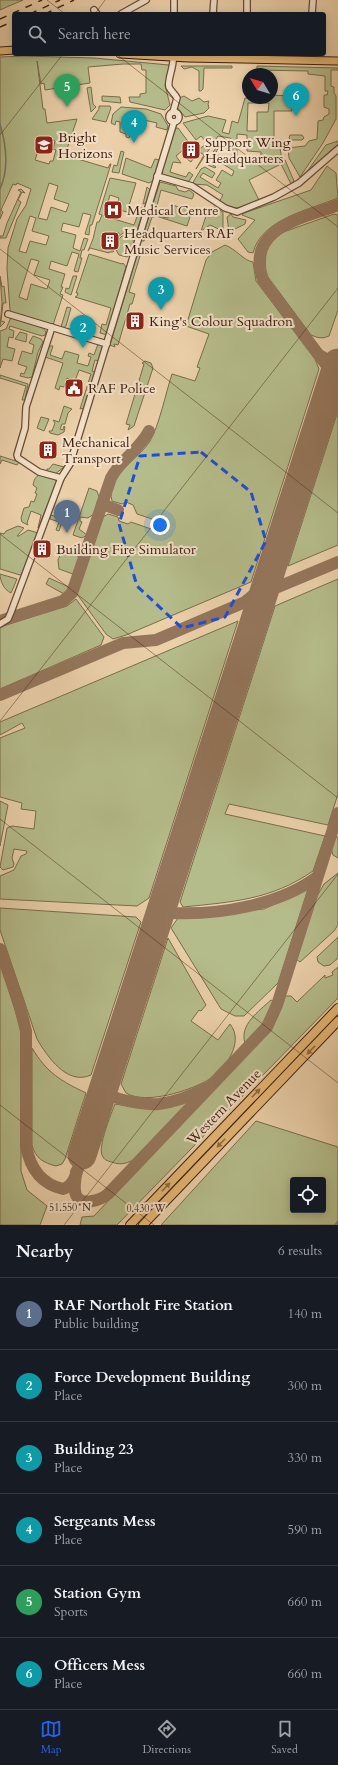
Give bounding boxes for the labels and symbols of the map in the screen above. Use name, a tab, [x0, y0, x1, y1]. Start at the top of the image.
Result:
north arrow	[242, 68, 278, 104]
pin: 5	[54, 74, 80, 107]
pin: 6	[283, 83, 309, 116]
pin: 4	[121, 110, 147, 143]
place label: Bright Horizons	[58, 128, 113, 163]
place label: Support Wing Headquarters	[205, 133, 291, 168]
school or university icon: Bright Horizons	[33, 134, 55, 156]
building icon: Support Wing Headquarters	[180, 139, 202, 161]
hospital icon: Medical Centre	[102, 199, 124, 221]
place label: Medical Centre	[127, 201, 219, 220]
place label: Headquarters RAF Music Services	[124, 224, 234, 259]
building icon: Headquarters RAF Music Services	[99, 230, 121, 252]
pin: 3	[148, 277, 174, 310]
building icon: King's Colour Squadron	[124, 310, 146, 332]
place label: King's Colour Squadron	[149, 312, 293, 331]
pin: 2	[70, 315, 96, 348]
public building icon: RAF Police	[63, 377, 85, 399]
place label: RAF Police	[88, 379, 155, 398]
place label: Mechanical Transport	[62, 433, 130, 468]
building icon: Mechanical Transport	[37, 439, 59, 461]
pin: 1	[54, 500, 80, 533]
your location	[150, 515, 170, 535]
building icon: Building Fire Simulator	[31, 538, 53, 560]
place label: Building Fire Simulator	[56, 540, 197, 559]
one-way arrow	[306, 1045, 316, 1055]
street label: Western Avenue	[182, 1065, 265, 1150]
one-way arrow	[251, 1088, 261, 1098]
one-way arrow	[217, 1139, 226, 1148]
one-way arrow	[161, 1182, 171, 1192]
text: 51.550°N	[49, 1201, 91, 1215]
text: 0.430°W	[126, 1202, 167, 1216]

